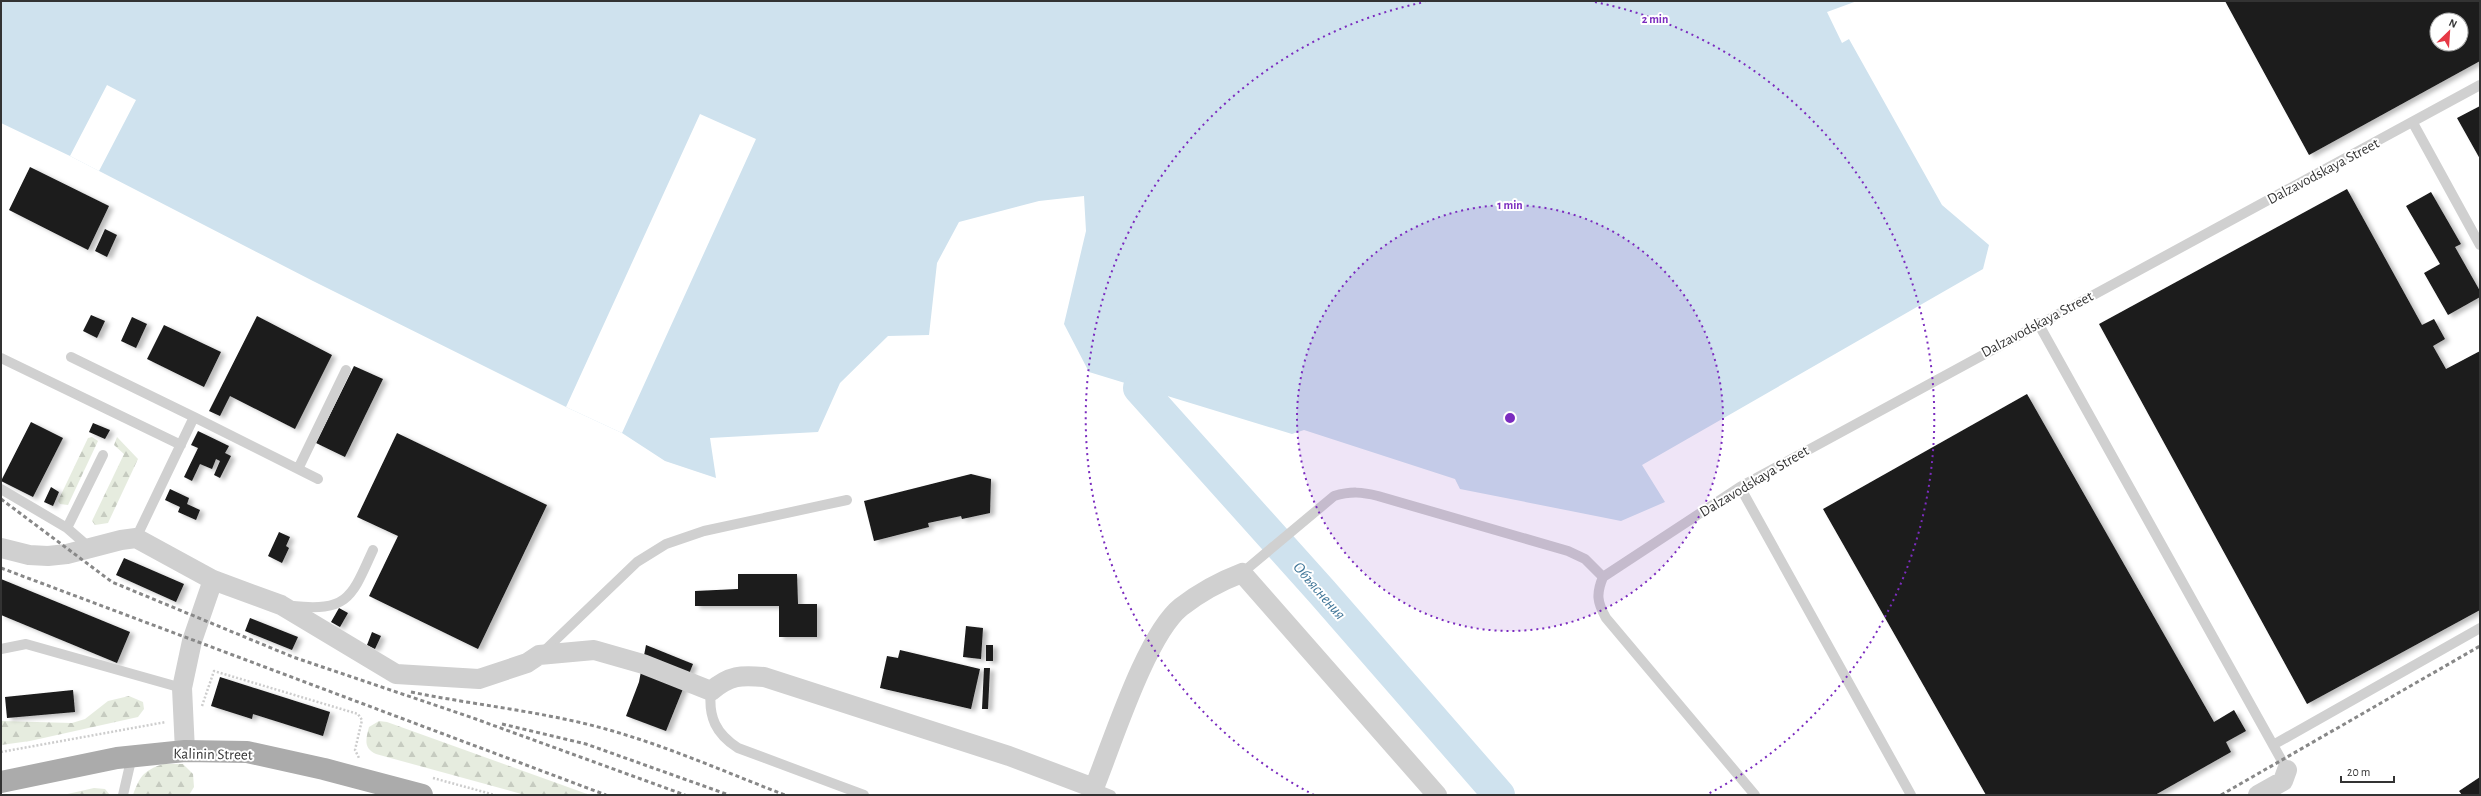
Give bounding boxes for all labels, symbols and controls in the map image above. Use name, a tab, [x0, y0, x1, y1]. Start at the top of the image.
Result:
north arrow	[2429, 12, 2469, 52]
text: 2 min	[1642, 13, 1668, 25]
text: N	[2447, 17, 2459, 30]
street label: Dalzavodskaya Street	[2265, 136, 2382, 207]
text: 1 min	[1497, 199, 1523, 211]
street label: Dalzavodskaya Street	[1979, 289, 2096, 360]
centre of rings	[1503, 411, 1517, 425]
street label: Dalzavodskaya Street	[1697, 443, 1812, 520]
water label: Объяснения	[1290, 559, 1349, 623]
street label: Kalinin Street	[173, 746, 253, 763]
scale bar	[2341, 758, 2394, 784]
text: 20 m	[2347, 766, 2370, 778]

